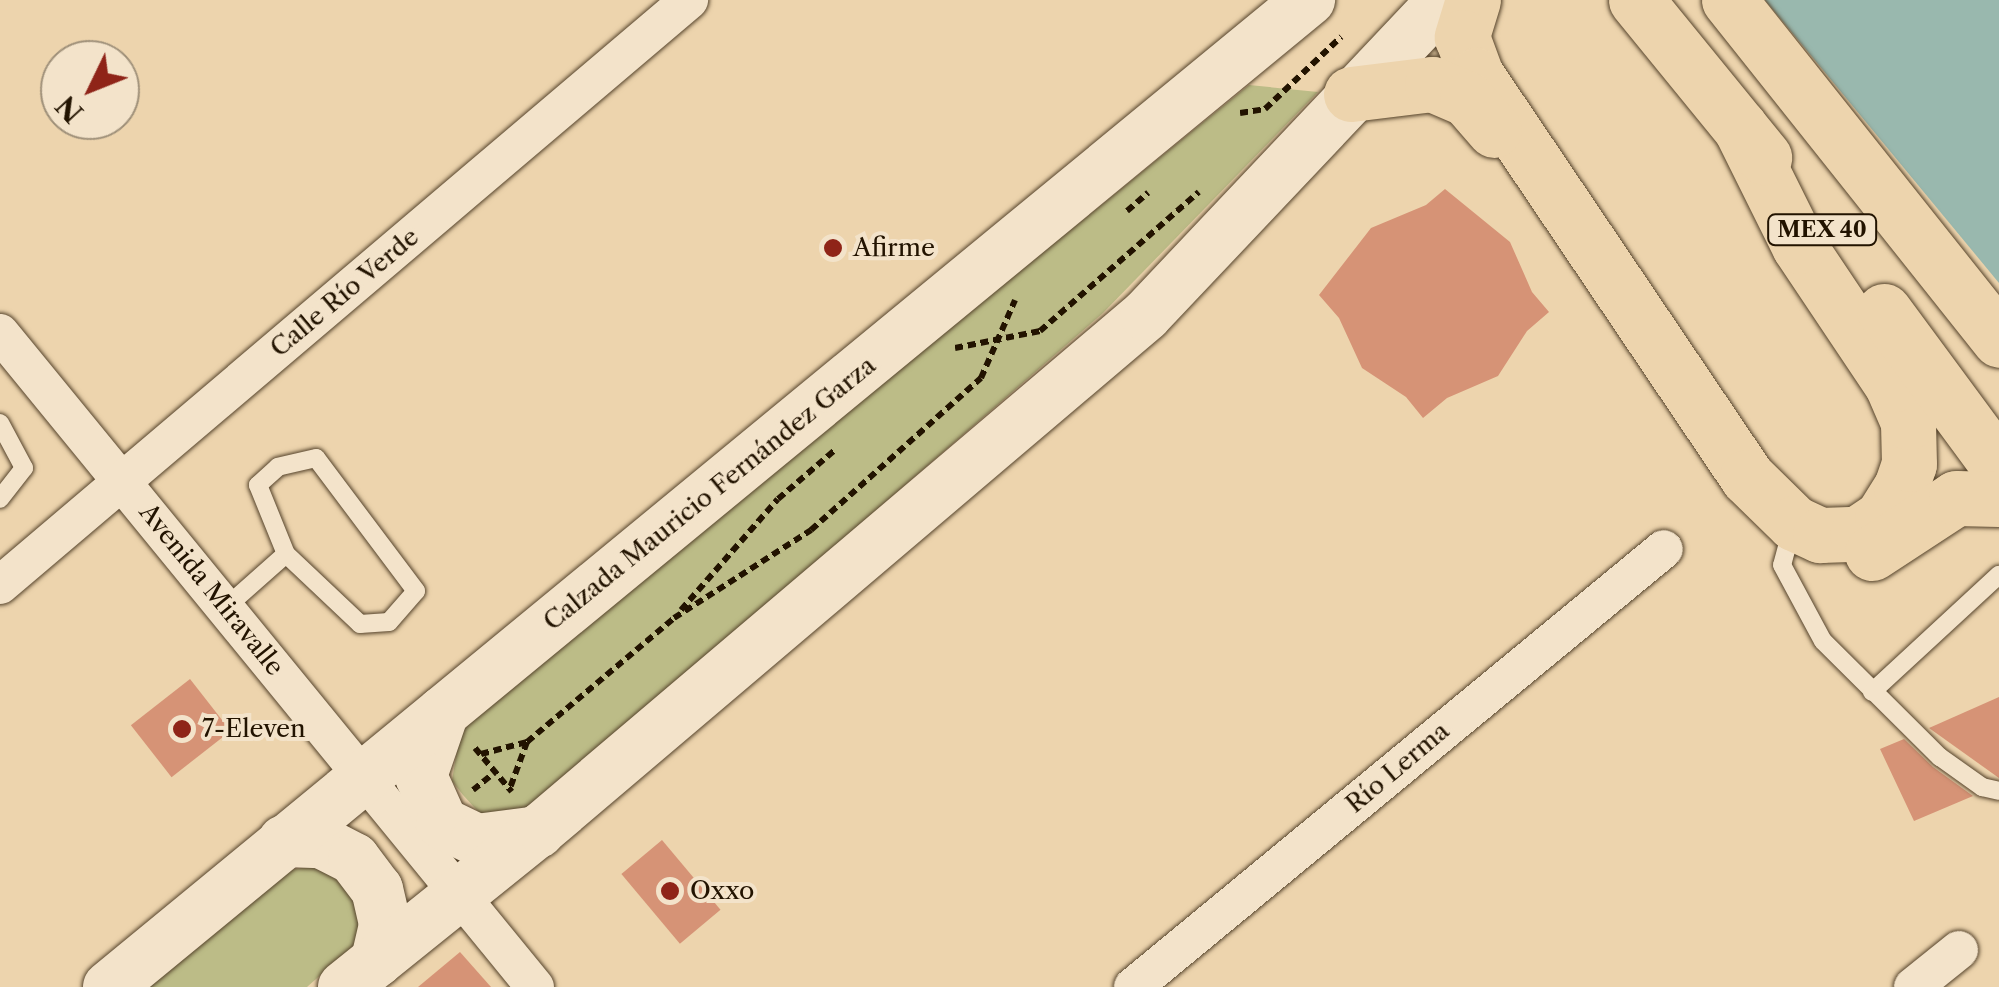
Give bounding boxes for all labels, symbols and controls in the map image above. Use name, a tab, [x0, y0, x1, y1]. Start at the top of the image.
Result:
north arrow	[40, 40, 140, 140]
text: N	[49, 89, 90, 130]
road number: MEX 40	[1764, 213, 1880, 247]
street label: Calle Río Verde	[264, 222, 426, 364]
place label: Afirme	[853, 233, 935, 263]
marker: Afirme	[822, 237, 844, 259]
street label: Calzada Mauricio Fernández Garza	[538, 351, 882, 637]
street label: Avenida Miravalle	[132, 498, 290, 682]
place label: 7-Eleven	[202, 714, 306, 744]
street label: Río Lerma	[1340, 716, 1456, 820]
marker: 7-Eleven	[171, 718, 193, 740]
place label: Oxxo	[690, 876, 754, 906]
marker: Oxxo	[659, 880, 681, 902]

